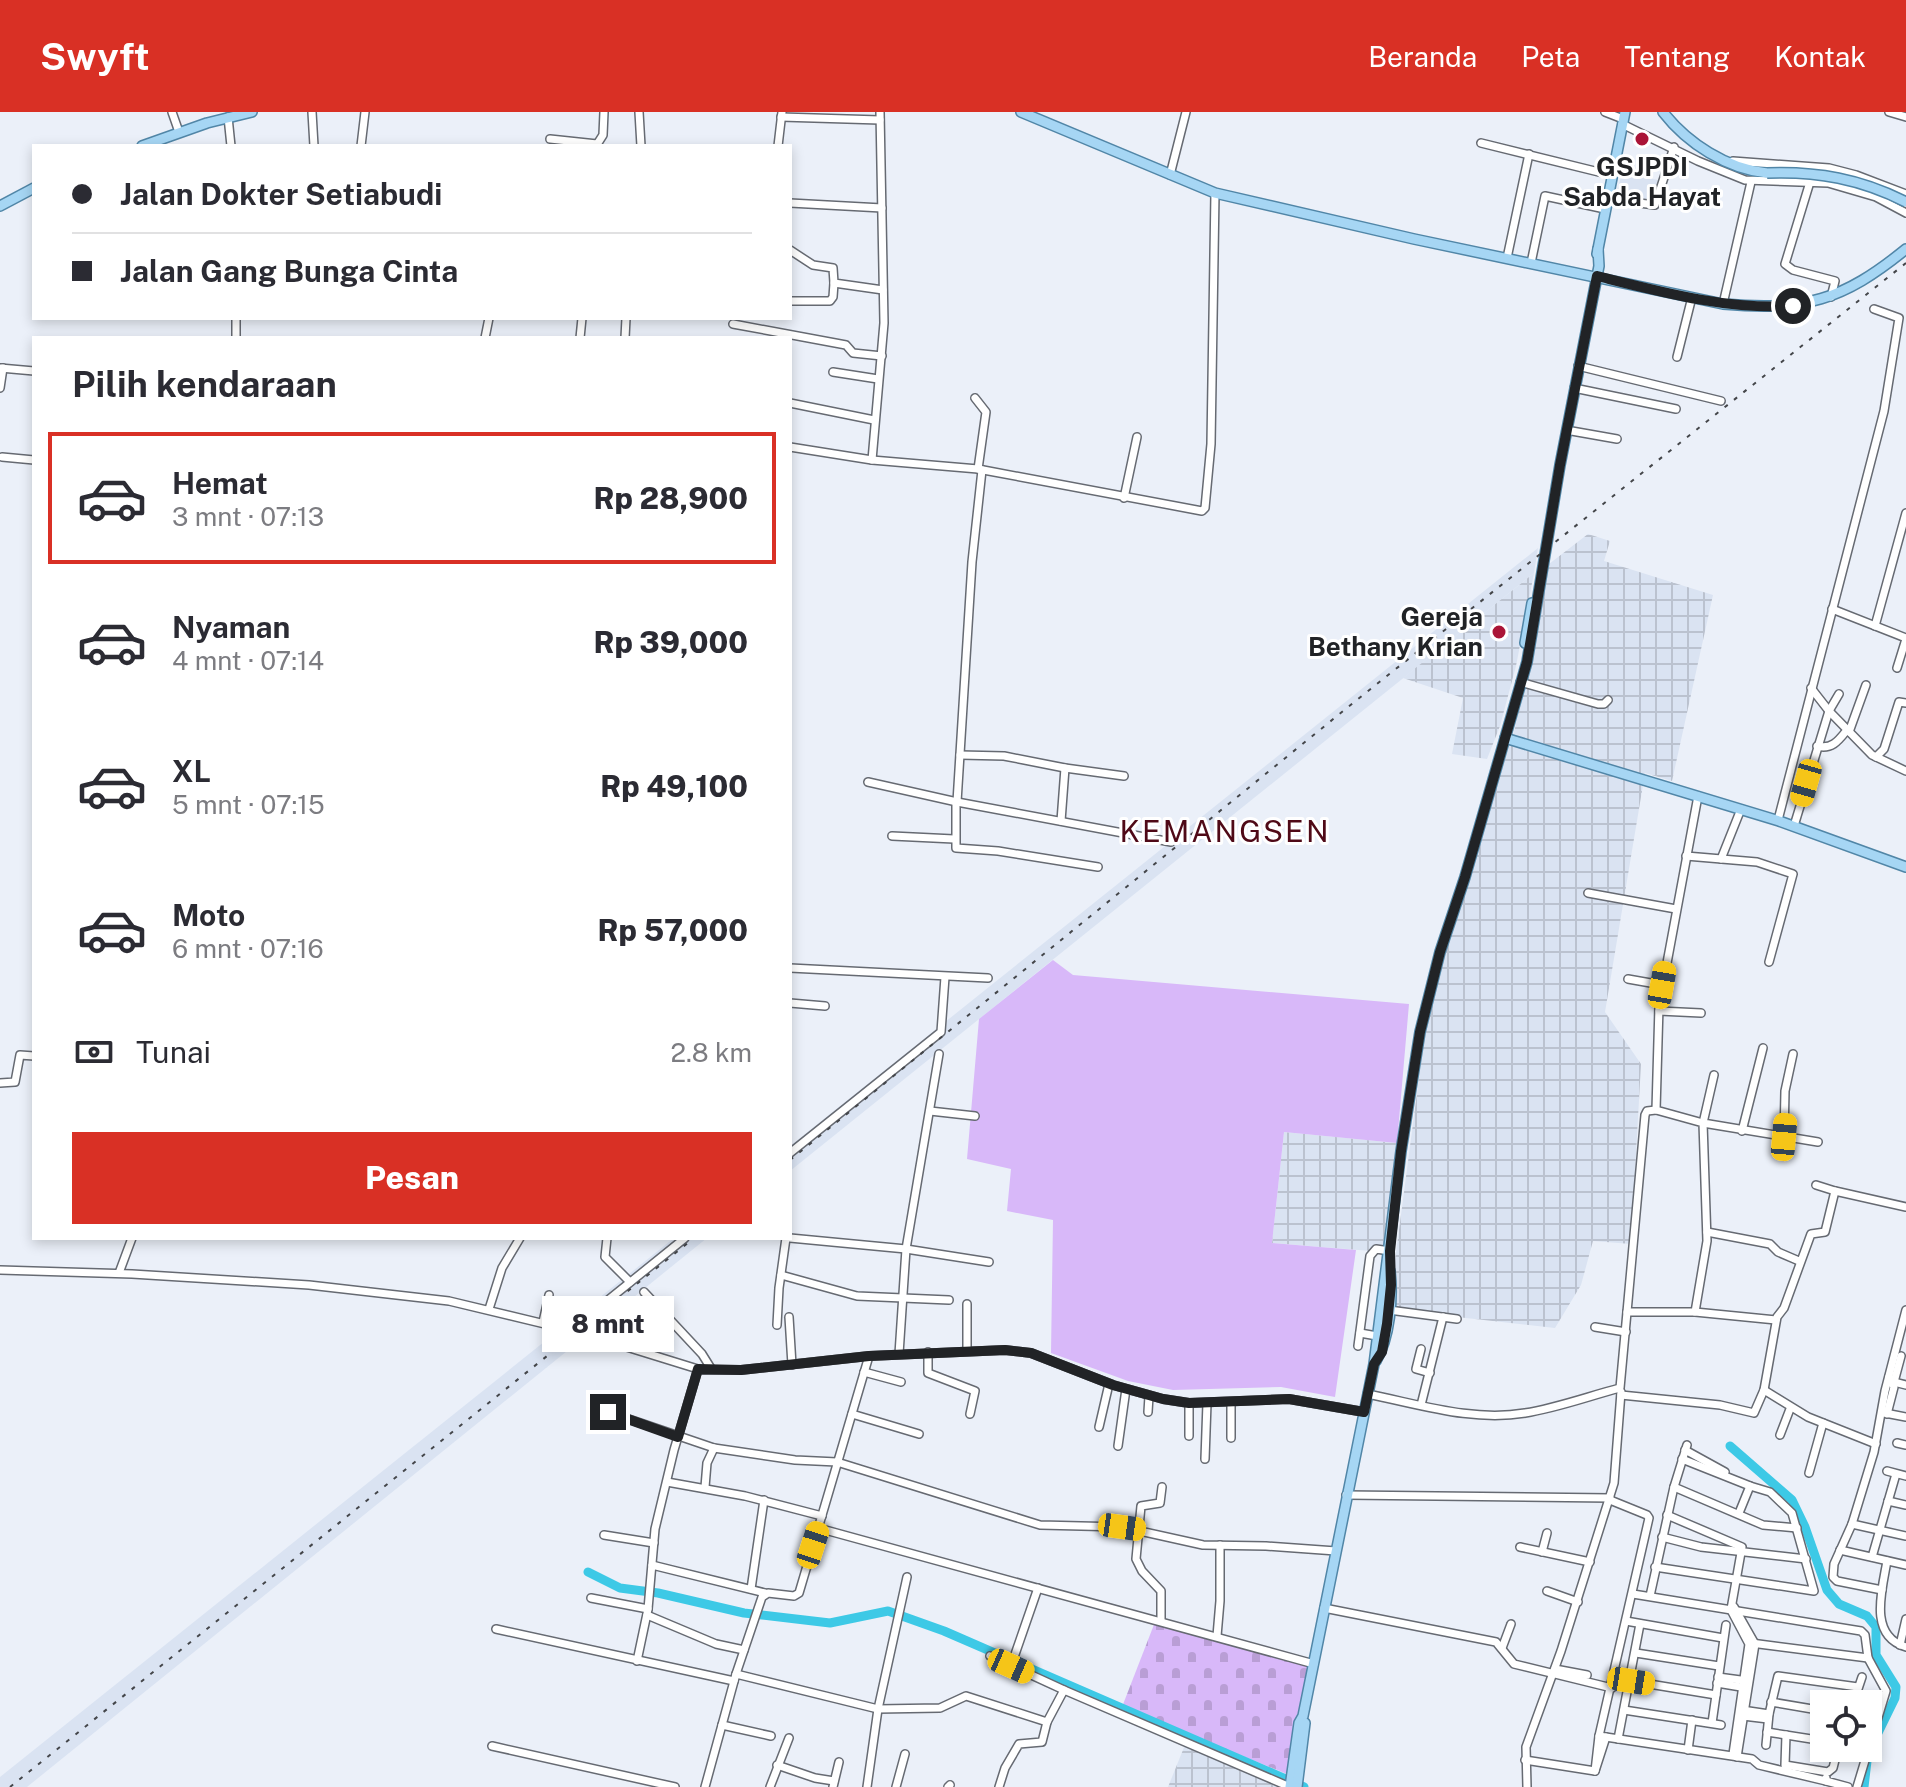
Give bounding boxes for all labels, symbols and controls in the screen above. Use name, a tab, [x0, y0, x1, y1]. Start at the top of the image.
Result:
text: Swyft	[40, 34, 150, 79]
text: Beranda	[1368, 40, 1477, 73]
text: Peta	[1521, 40, 1580, 73]
text: Tentang	[1624, 40, 1730, 73]
text: Kontak	[1774, 40, 1866, 73]
marker: GSJPDI Sabda Hayat	[1633, 130, 1651, 148]
place label: GSJPDI Sabda Hayat	[1563, 151, 1721, 212]
text: Jalan Dokter Setiabudi	[120, 176, 442, 212]
text: Jalan Gang Bunga Cinta	[120, 253, 458, 289]
route start	[1775, 288, 1811, 324]
text: Pilih kendaraan	[72, 363, 337, 405]
icon: car	[76, 462, 148, 534]
text: Hemat	[172, 465, 268, 501]
text: Rp 28,900	[594, 480, 748, 516]
text: 3 mnt · 07:13	[172, 501, 324, 532]
place label: Gereja Bethany Krian	[1308, 601, 1483, 662]
icon: car	[76, 606, 148, 678]
text: Nyaman	[172, 609, 290, 645]
marker: Gereja Bethany Krian	[1490, 623, 1508, 641]
text: Rp 39,000	[593, 624, 748, 660]
text: 4 mnt · 07:14	[172, 645, 324, 676]
icon: car	[76, 750, 148, 822]
text: XL	[172, 753, 211, 789]
car	[1788, 757, 1824, 809]
text: Rp 49,100	[600, 768, 748, 804]
text: 5 mnt · 07:15	[172, 789, 325, 820]
district label: KEMANGSEN	[1119, 813, 1331, 849]
icon: car	[76, 894, 148, 966]
text: Moto	[172, 897, 245, 933]
text: Rp 57,000	[597, 912, 748, 948]
text: 6 mnt · 07:16	[172, 933, 324, 964]
car	[1646, 959, 1678, 1011]
icon: cash	[72, 1030, 116, 1074]
text: Tunai	[136, 1034, 211, 1070]
text: 2.8 km	[670, 1037, 752, 1068]
car	[1770, 1112, 1798, 1162]
button: Pesan	[72, 1132, 752, 1224]
callout: 8 mnt	[542, 1296, 674, 1352]
text: 8 mnt	[571, 1308, 645, 1339]
route end	[590, 1394, 626, 1430]
car	[1097, 1512, 1147, 1542]
car	[794, 1518, 832, 1572]
car	[984, 1645, 1038, 1687]
car	[1605, 1665, 1657, 1697]
map controls	[1810, 1690, 1882, 1762]
button: locate	[1810, 1690, 1882, 1762]

